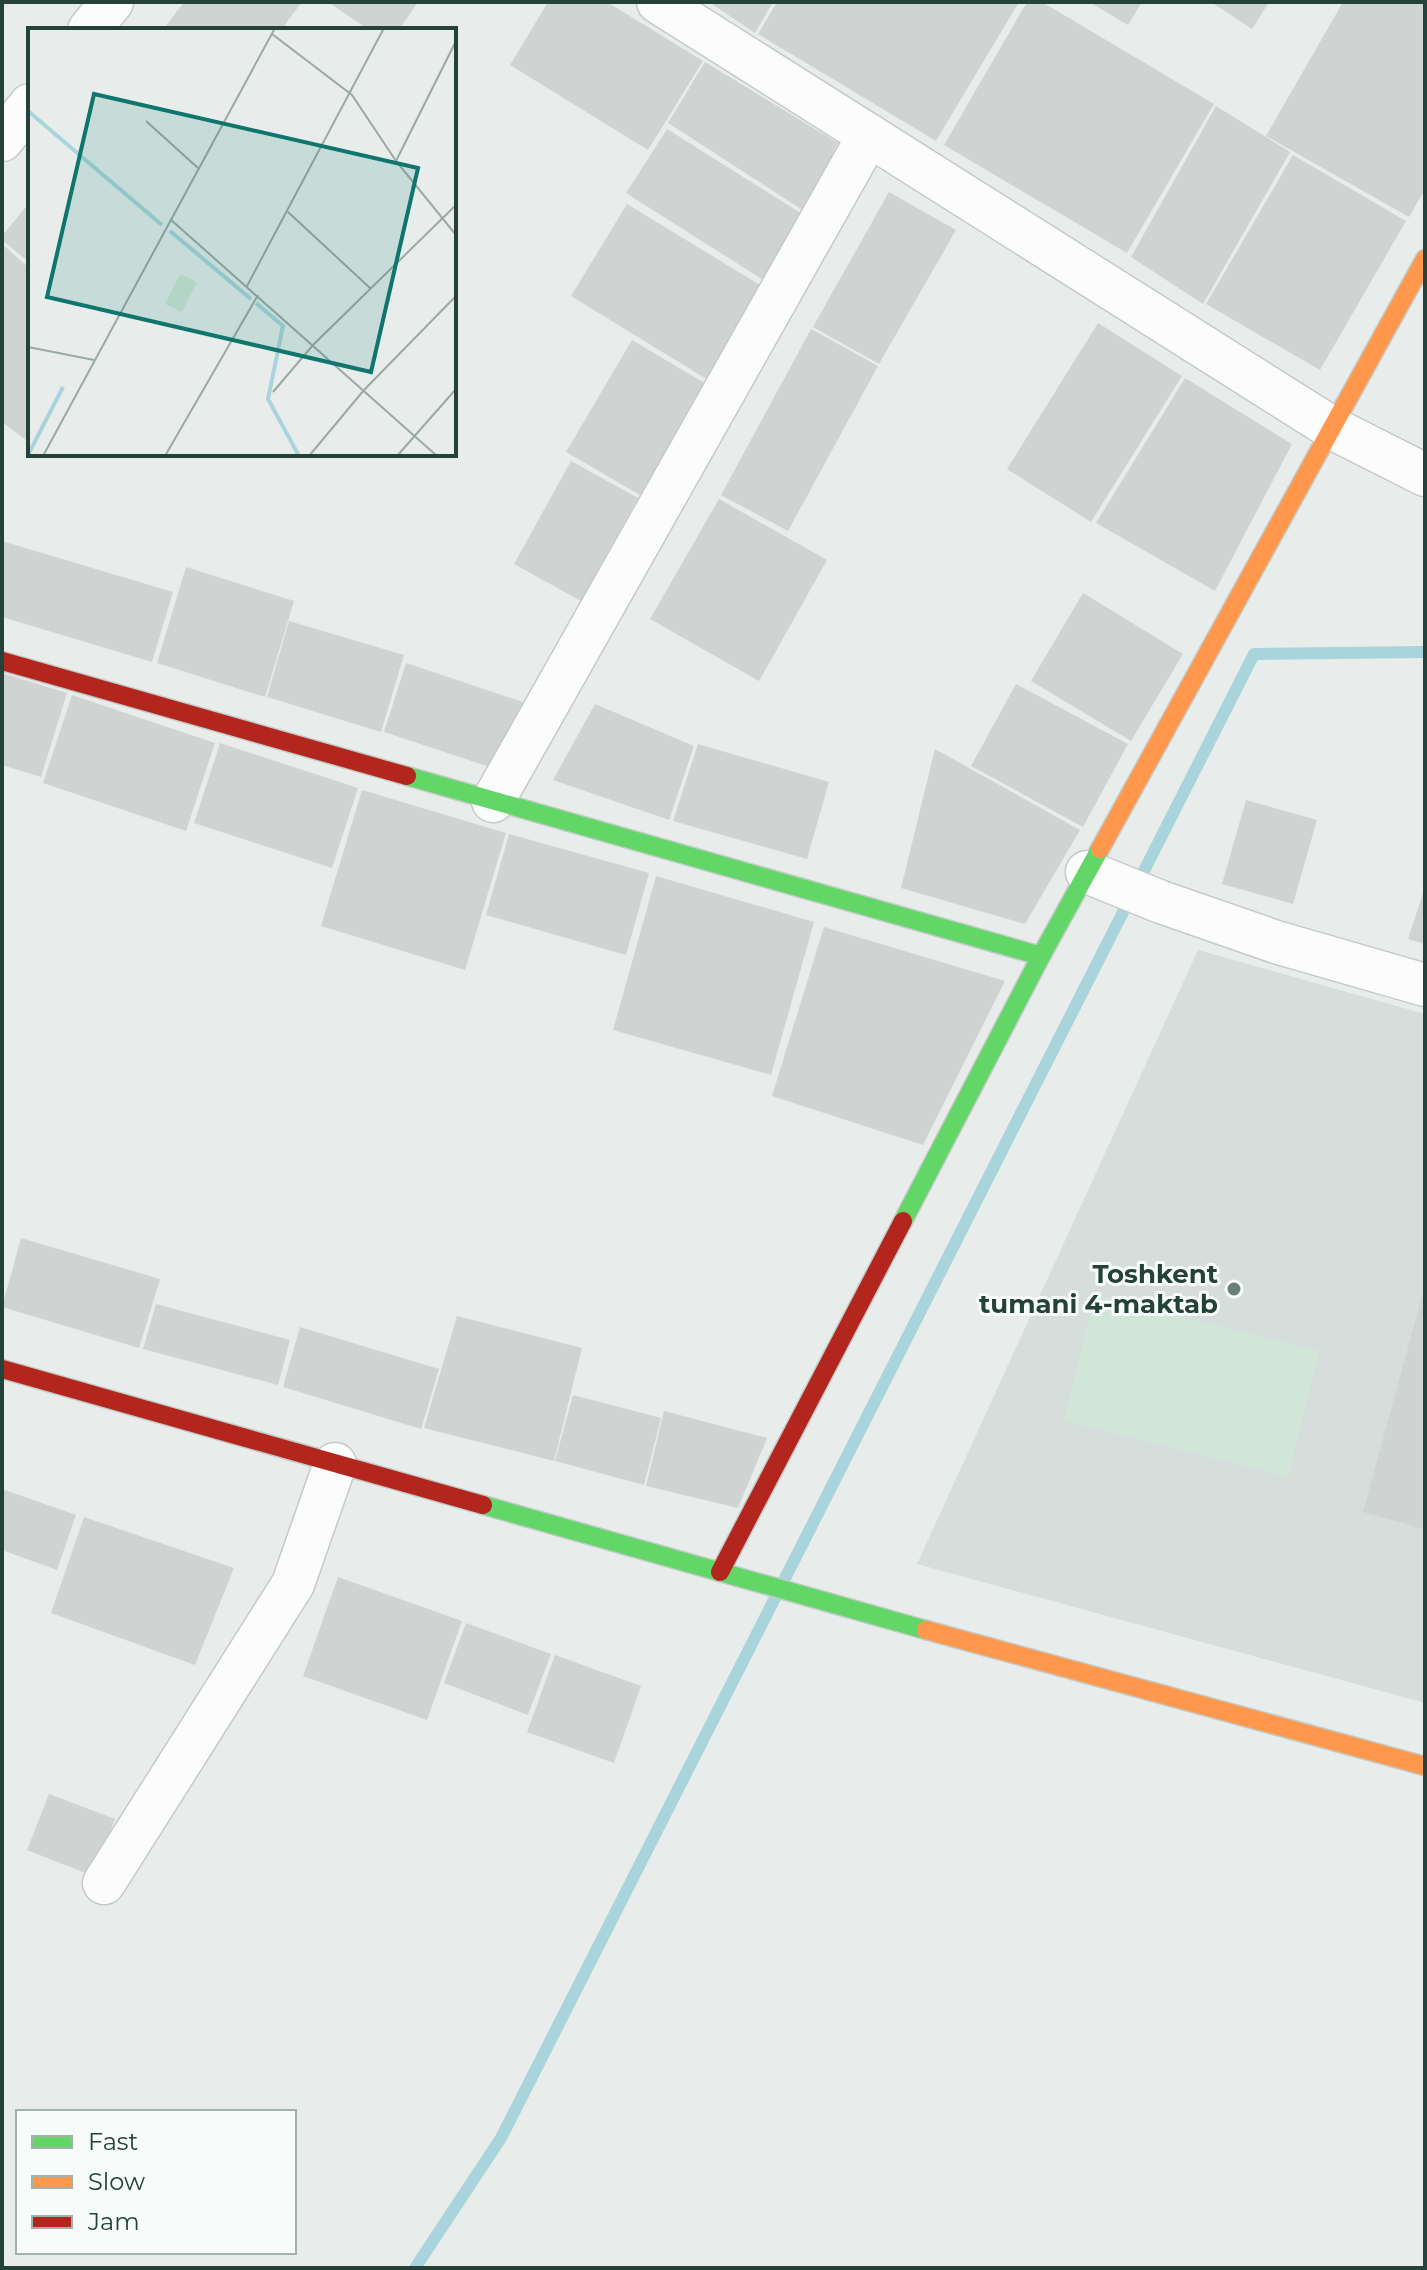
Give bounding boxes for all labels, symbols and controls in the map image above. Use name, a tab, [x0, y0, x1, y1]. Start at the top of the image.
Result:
inset map	[28, 28, 456, 456]
place label: Toshkent tumani 4-maktab	[979, 1258, 1218, 1320]
marker: Toshkent tumani 4-maktab	[1225, 1280, 1243, 1298]
legend	[16, 2110, 296, 2254]
text: Fast	[88, 2127, 139, 2156]
text: Slow	[88, 2167, 145, 2196]
text: Jam	[87, 2207, 140, 2236]

